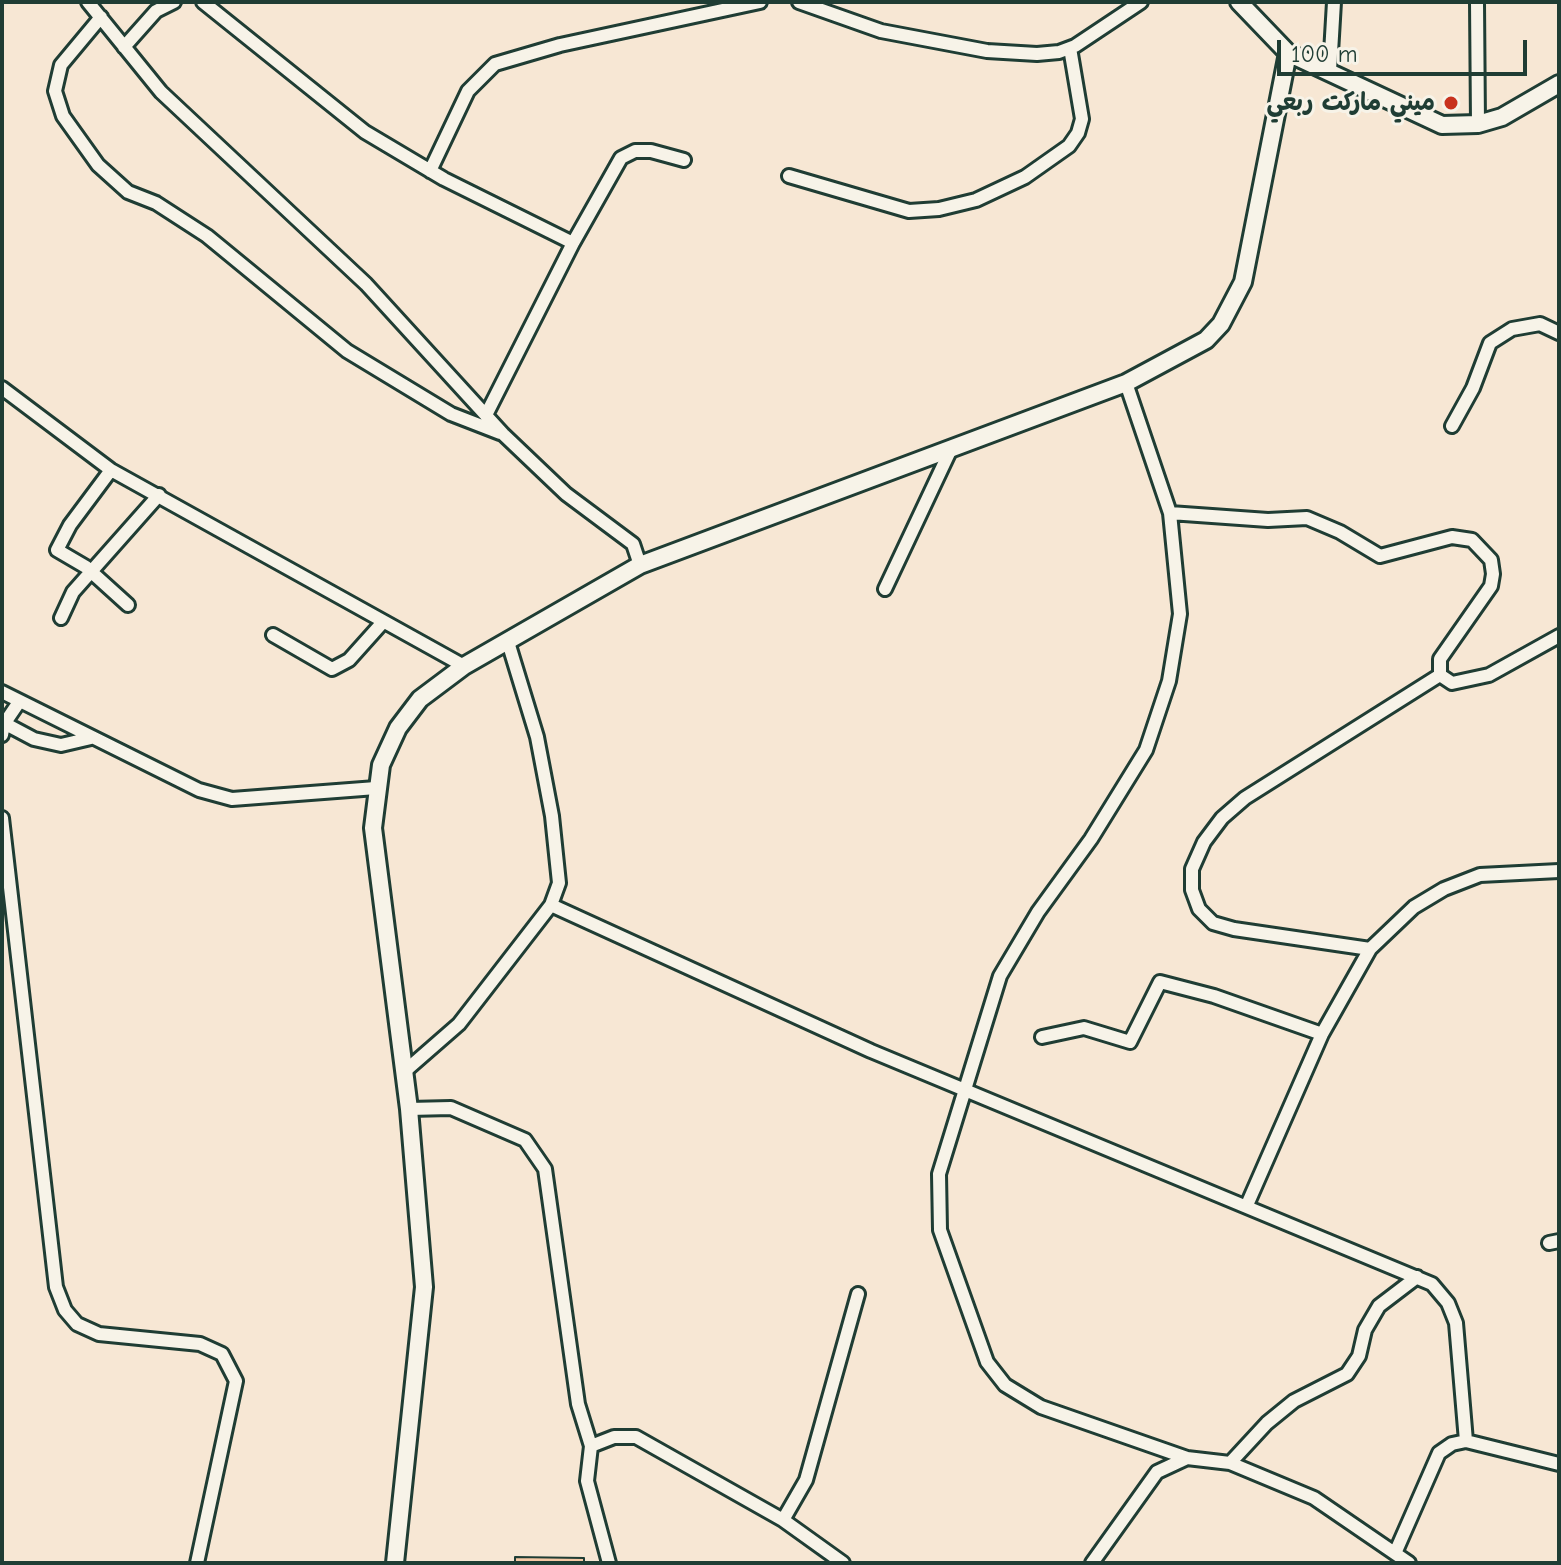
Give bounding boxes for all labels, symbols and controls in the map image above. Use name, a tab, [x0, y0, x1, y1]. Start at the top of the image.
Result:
scale bar	[1281, 24, 1531, 74]
text: 100 m	[1291, 40, 1358, 68]
place label: ميني ماركت ربعي	[1267, 89, 1435, 117]
marker: ميني ماركت ربعي	[1442, 94, 1460, 112]

